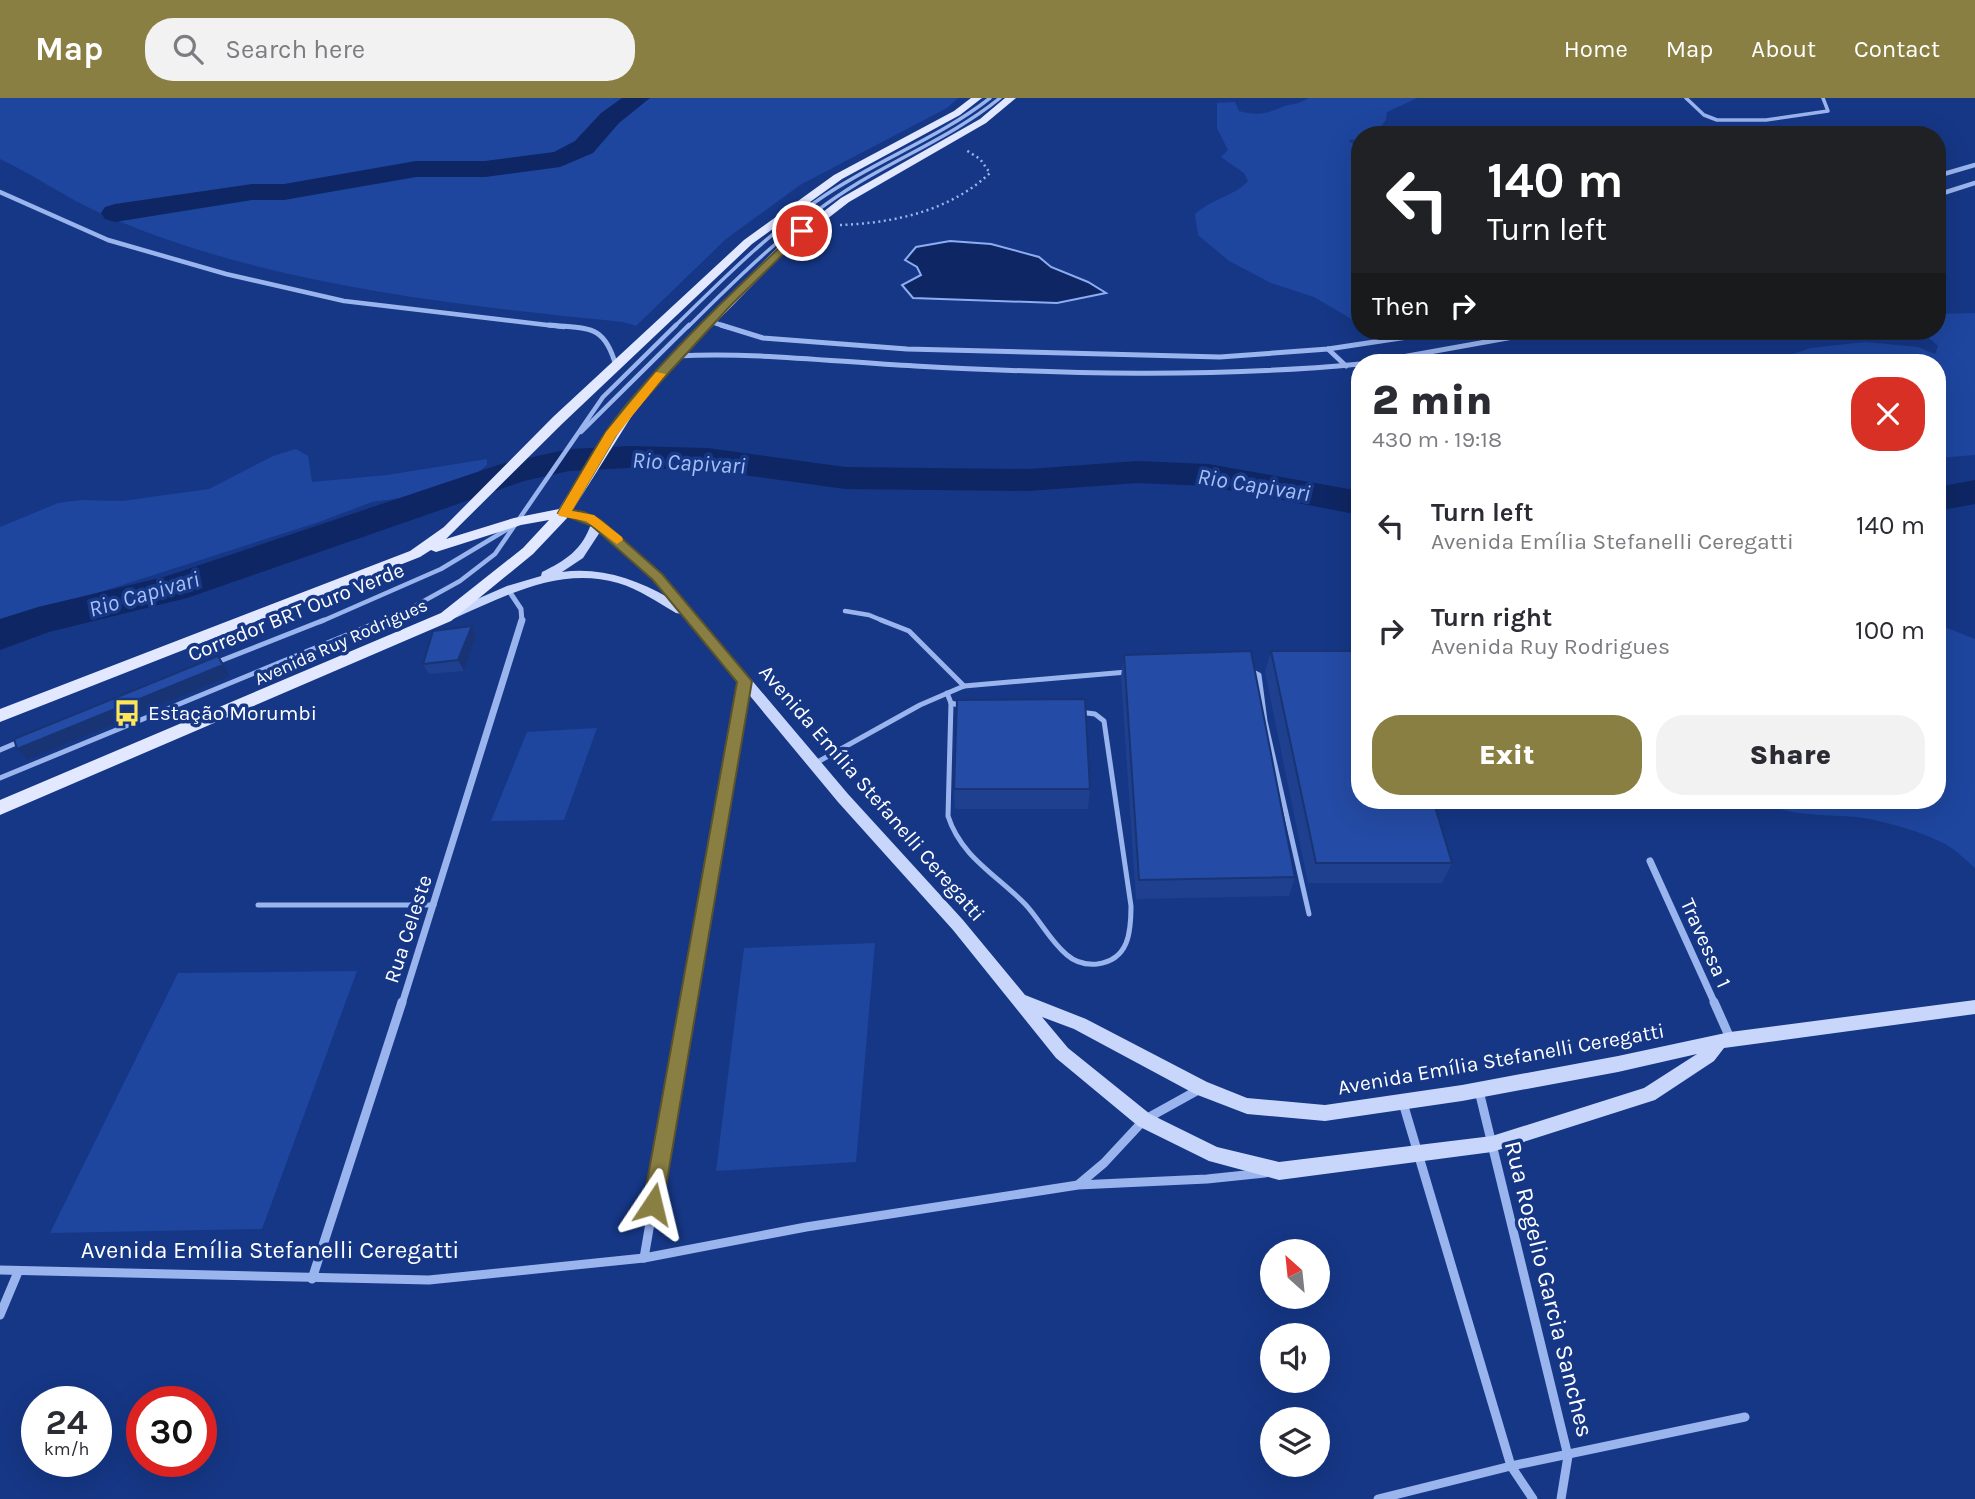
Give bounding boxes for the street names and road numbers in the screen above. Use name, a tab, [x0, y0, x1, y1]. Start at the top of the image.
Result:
street label: Corredor BRT Ouro Verde	[184, 558, 408, 666]
street label: Avenida Ruy Rodrigues	[251, 594, 431, 690]
street label: Avenida Emília Stefanelli Ceregatti	[754, 660, 990, 926]
street label: Rua Celeste	[379, 872, 437, 986]
street label: Travessa 1	[1676, 895, 1736, 991]
street label: Avenida Emília Stefanelli Ceregatti	[1336, 1018, 1666, 1100]
street label: Rua Rogelio Garcia Sanches	[1499, 1138, 1599, 1440]
street label: Avenida Emília Stefanelli Ceregatti	[81, 1236, 459, 1264]

